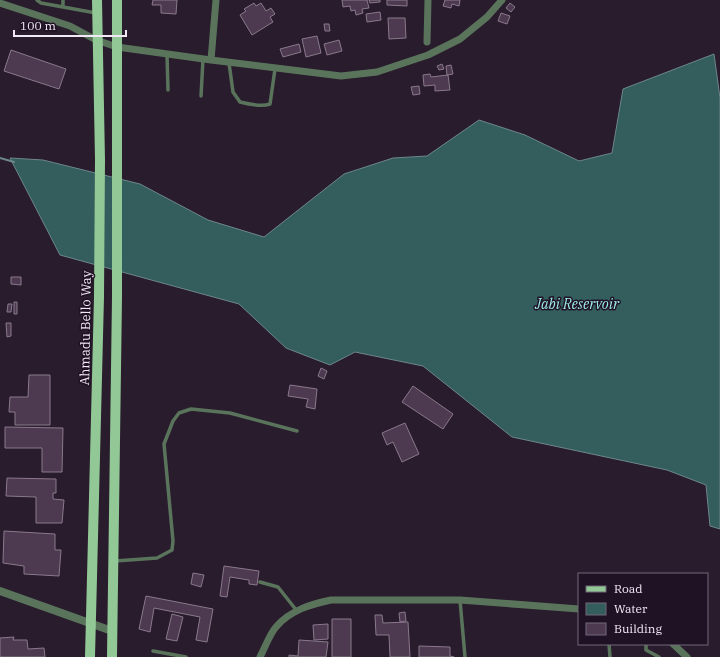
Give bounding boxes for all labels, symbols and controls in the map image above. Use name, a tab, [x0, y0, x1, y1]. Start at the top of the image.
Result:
scale bar	[14, 12, 126, 38]
text: 100 m	[20, 18, 56, 33]
street label: Ahmadu Bello Way	[76, 270, 95, 386]
water label: Jabi Reservoir	[534, 295, 620, 313]
legend	[578, 573, 708, 645]
text: Road	[614, 581, 643, 596]
text: Water	[614, 601, 648, 616]
text: Building	[614, 621, 662, 636]

